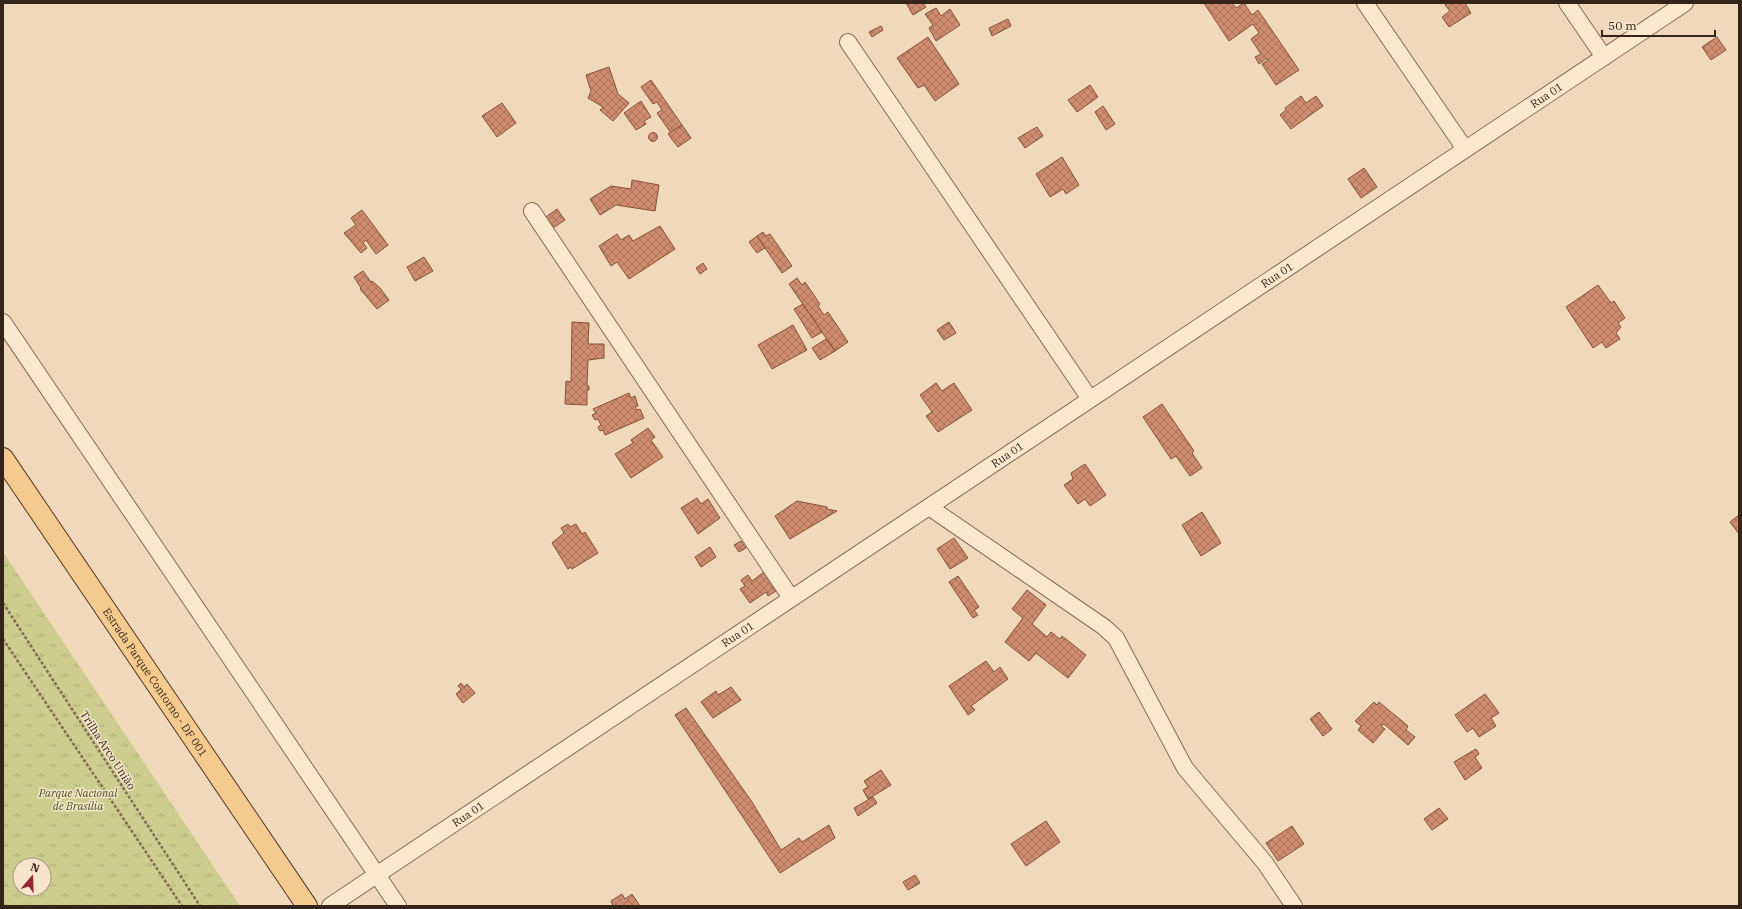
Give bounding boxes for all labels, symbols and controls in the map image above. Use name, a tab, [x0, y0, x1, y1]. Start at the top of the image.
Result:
scale bar	[1602, 12, 1715, 38]
text: 50 m	[1608, 18, 1637, 33]
street label: Rua 01	[1528, 79, 1565, 111]
street label: Rua 01	[1258, 259, 1296, 291]
street label: Rua 01	[989, 439, 1026, 470]
street label: Estrada Parque Contorno - DF 001	[100, 605, 211, 759]
street label: Rua 01	[719, 618, 757, 650]
street label: Trilha Arco União	[77, 708, 139, 792]
park label: Parque Nacional de Brasília	[38, 786, 118, 813]
street label: Rua 01	[449, 798, 487, 830]
north arrow	[12, 857, 52, 897]
text: N	[29, 860, 42, 876]

